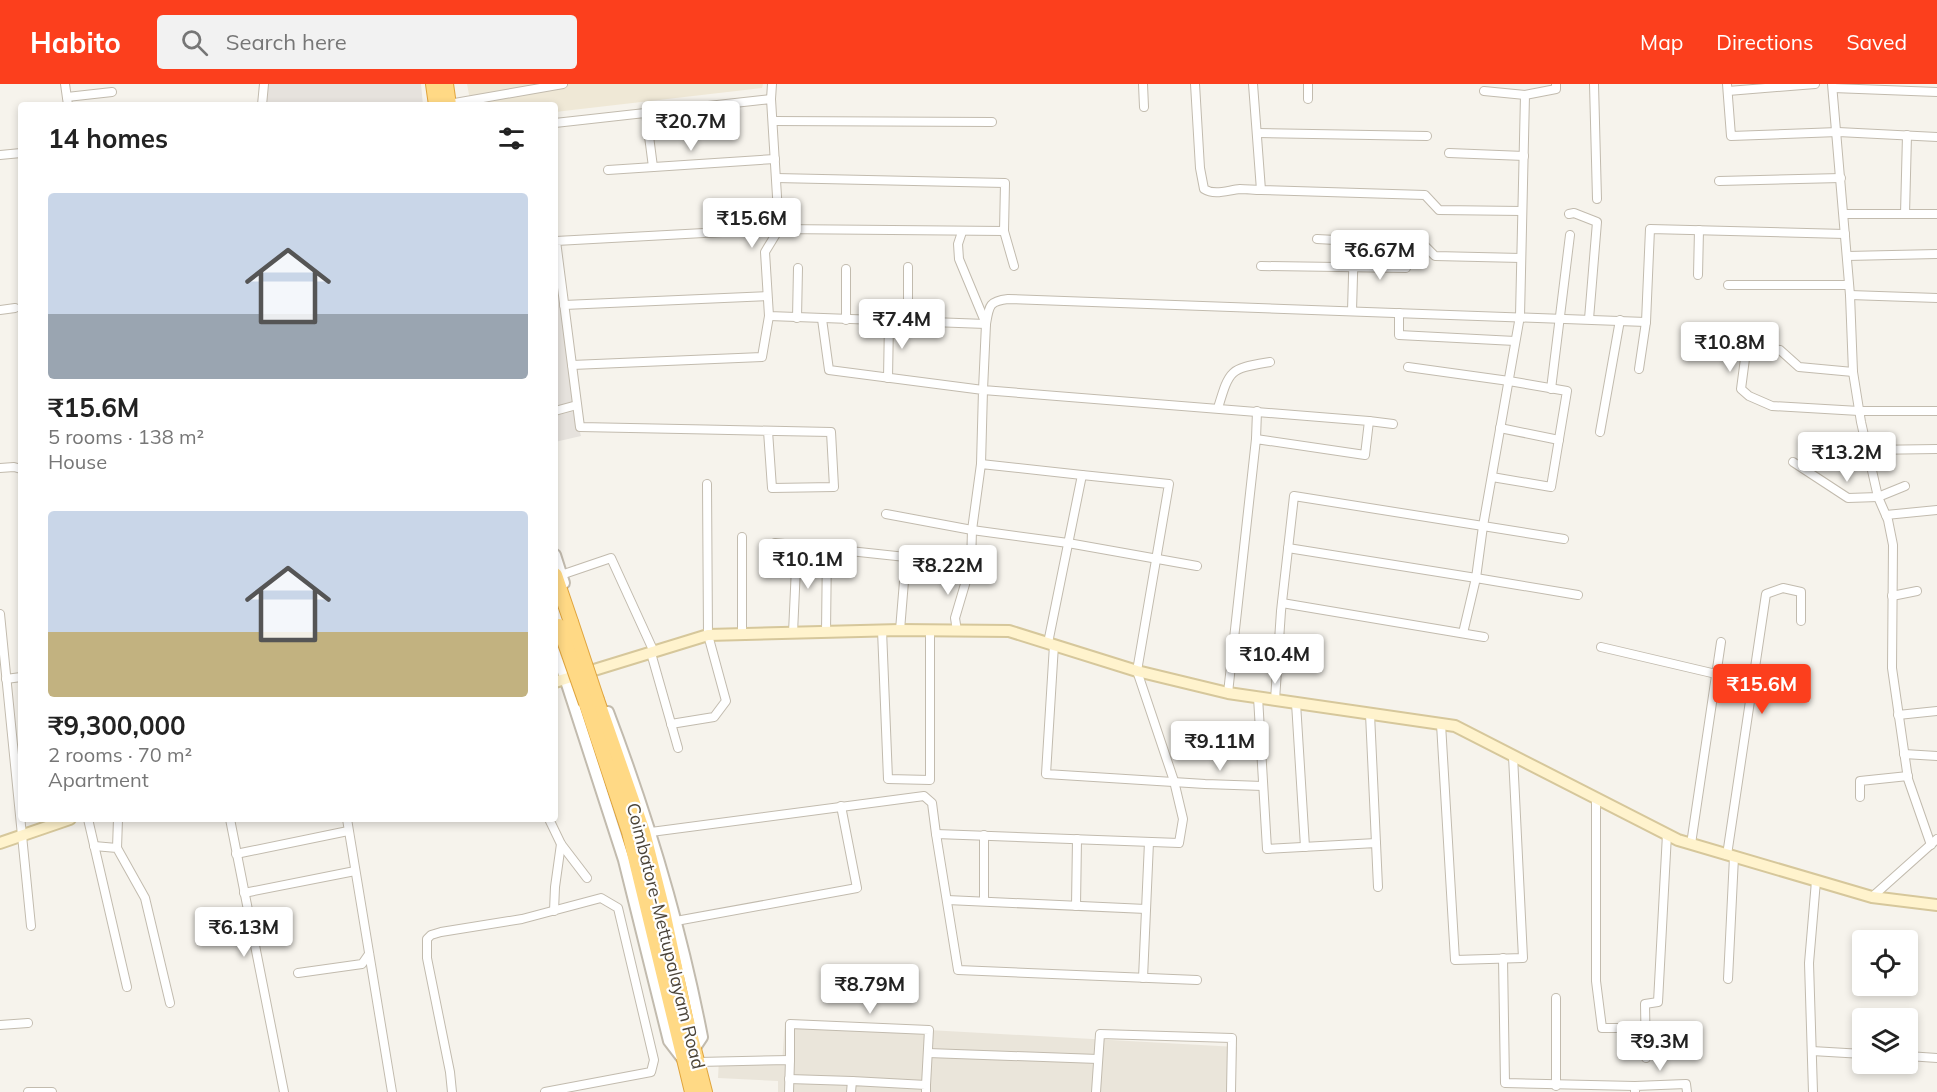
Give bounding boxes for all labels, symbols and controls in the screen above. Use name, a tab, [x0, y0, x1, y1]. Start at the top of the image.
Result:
search box	[157, 15, 577, 69]
text: Habito	[30, 25, 121, 60]
icon: search	[178, 26, 211, 59]
text: Search here	[226, 28, 347, 56]
text: Map	[1640, 29, 1683, 55]
text: Directions	[1716, 29, 1813, 55]
text: Saved	[1846, 29, 1907, 55]
pin: ₹20.7M	[642, 101, 740, 152]
text: ₹20.7M	[656, 108, 726, 133]
text: 14 homes	[48, 122, 168, 155]
icon: filters	[495, 122, 528, 155]
pin: ₹15.6M	[703, 198, 801, 249]
text: ₹15.6M	[717, 205, 787, 230]
pin: ₹6.67M	[1331, 230, 1429, 281]
icon: home	[234, 232, 342, 340]
text: ₹6.67M	[1345, 237, 1415, 262]
pin: ₹7.4M	[860, 299, 944, 350]
text: ₹7.4M	[873, 306, 931, 331]
pin: ₹10.8M	[1681, 322, 1779, 373]
text: ₹10.8M	[1695, 329, 1765, 354]
text: ₹15.6M	[48, 391, 139, 424]
text: 5 rooms · 138 m²	[48, 424, 204, 449]
pin: ₹13.2M	[1798, 432, 1896, 483]
text: ₹13.2M	[1812, 439, 1882, 464]
text: House	[48, 449, 107, 474]
pin: ₹10.1M	[759, 539, 857, 590]
pin: ₹8.22M	[899, 545, 997, 596]
text: ₹10.1M	[773, 546, 843, 571]
icon: home	[234, 550, 342, 658]
text: ₹8.22M	[913, 552, 983, 577]
pin: ₹10.4M	[1226, 634, 1324, 685]
text: ₹10.4M	[1240, 641, 1310, 666]
pin: ₹15.6M	[1713, 664, 1811, 715]
text: ₹15.6M	[1727, 671, 1797, 696]
text: ₹9,300,000	[48, 709, 186, 742]
pin: ₹9.11M	[1171, 721, 1269, 772]
text: ₹9.11M	[1185, 728, 1255, 753]
text: 2 rooms · 70 m²	[48, 742, 192, 767]
text: Apartment	[48, 767, 149, 792]
street label: Coimbatore-Mettupalayam Road	[622, 800, 710, 1072]
pin: ₹6.13M	[195, 907, 293, 958]
text: ₹6.13M	[209, 914, 279, 939]
map controls	[1852, 930, 1918, 1074]
button: locate	[1852, 930, 1918, 996]
pin: ₹8.79M	[821, 964, 919, 1015]
text: ₹8.79M	[835, 971, 905, 996]
button: layers	[1852, 1008, 1918, 1074]
pin: ₹9.3M	[1618, 1021, 1702, 1072]
text: ₹9.3M	[1631, 1028, 1689, 1053]

